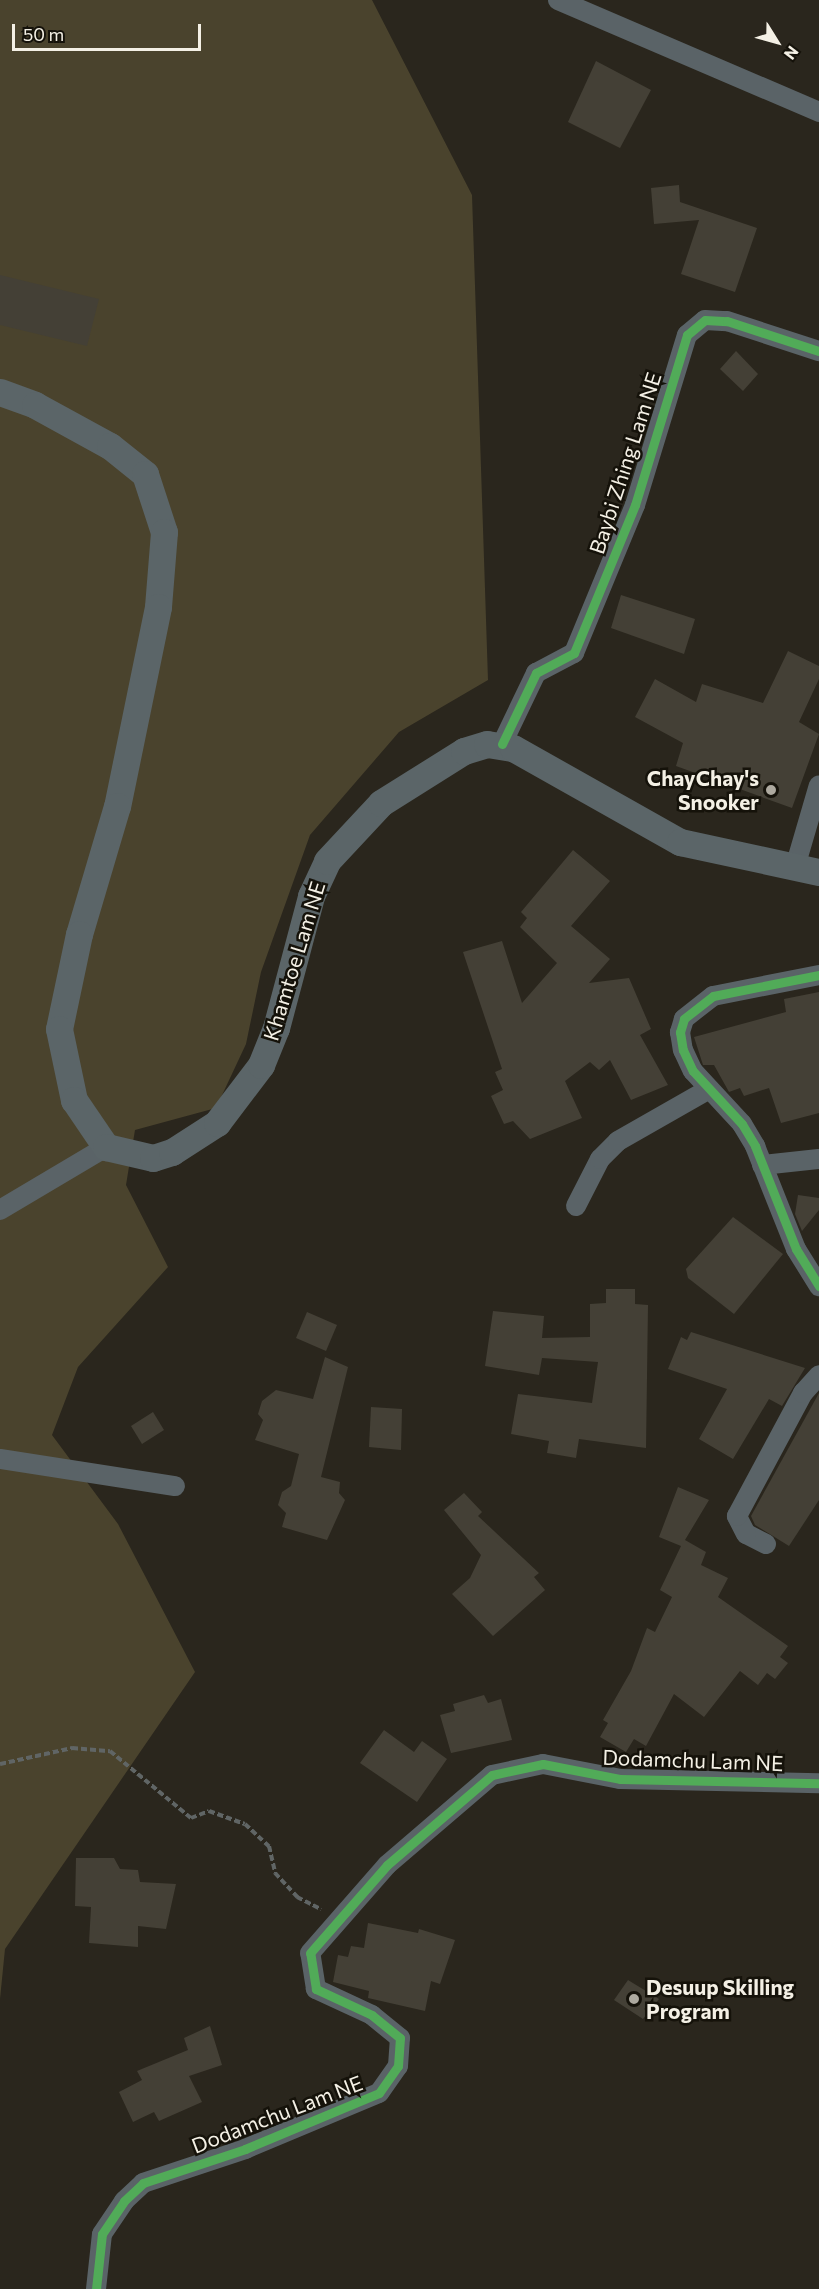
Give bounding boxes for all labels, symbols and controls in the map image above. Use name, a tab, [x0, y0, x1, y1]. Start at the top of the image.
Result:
scale bar	[15, 12, 204, 50]
north arrow	[747, 12, 807, 72]
text: 50 m	[23, 23, 64, 45]
text: N	[781, 43, 803, 64]
street label: Baybi Zhing Lam NE	[584, 369, 666, 557]
place label: ChayChay's Snooker	[647, 765, 759, 815]
marker: ChayChay's Snooker	[764, 783, 778, 797]
street label: Khamtoe Lam NE	[258, 878, 330, 1044]
street label: Dodamchu Lam NE	[602, 1744, 784, 1776]
place label: Desuup Skilling Program	[646, 1974, 794, 2024]
marker: Desuup Skilling Program	[627, 1992, 641, 2006]
street label: Dodamchu Lam NE	[188, 2070, 366, 2158]

